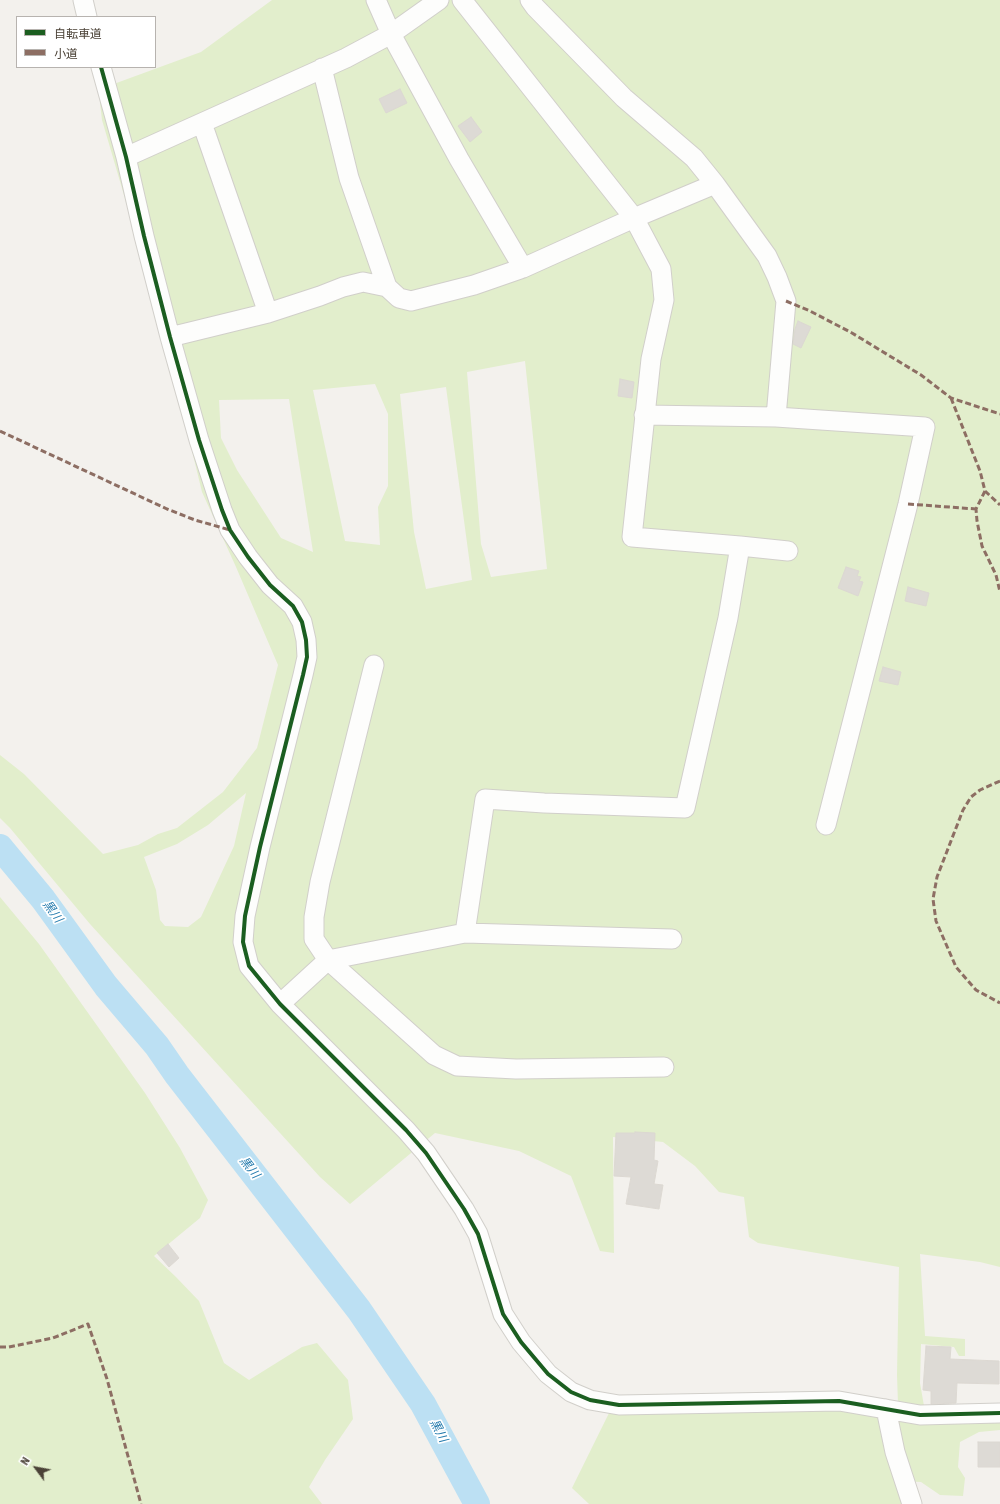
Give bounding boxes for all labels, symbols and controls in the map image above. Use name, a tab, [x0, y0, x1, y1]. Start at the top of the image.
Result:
legend	[16, 16, 156, 68]
text: 自転車道	[54, 27, 102, 41]
text: 小道	[54, 47, 78, 61]
water label: 黒川	[39, 898, 65, 926]
water label: 黒川	[236, 1154, 262, 1182]
water label: 黒川	[426, 1417, 450, 1445]
north arrow	[16, 1448, 56, 1488]
text: N	[18, 1455, 33, 1468]

